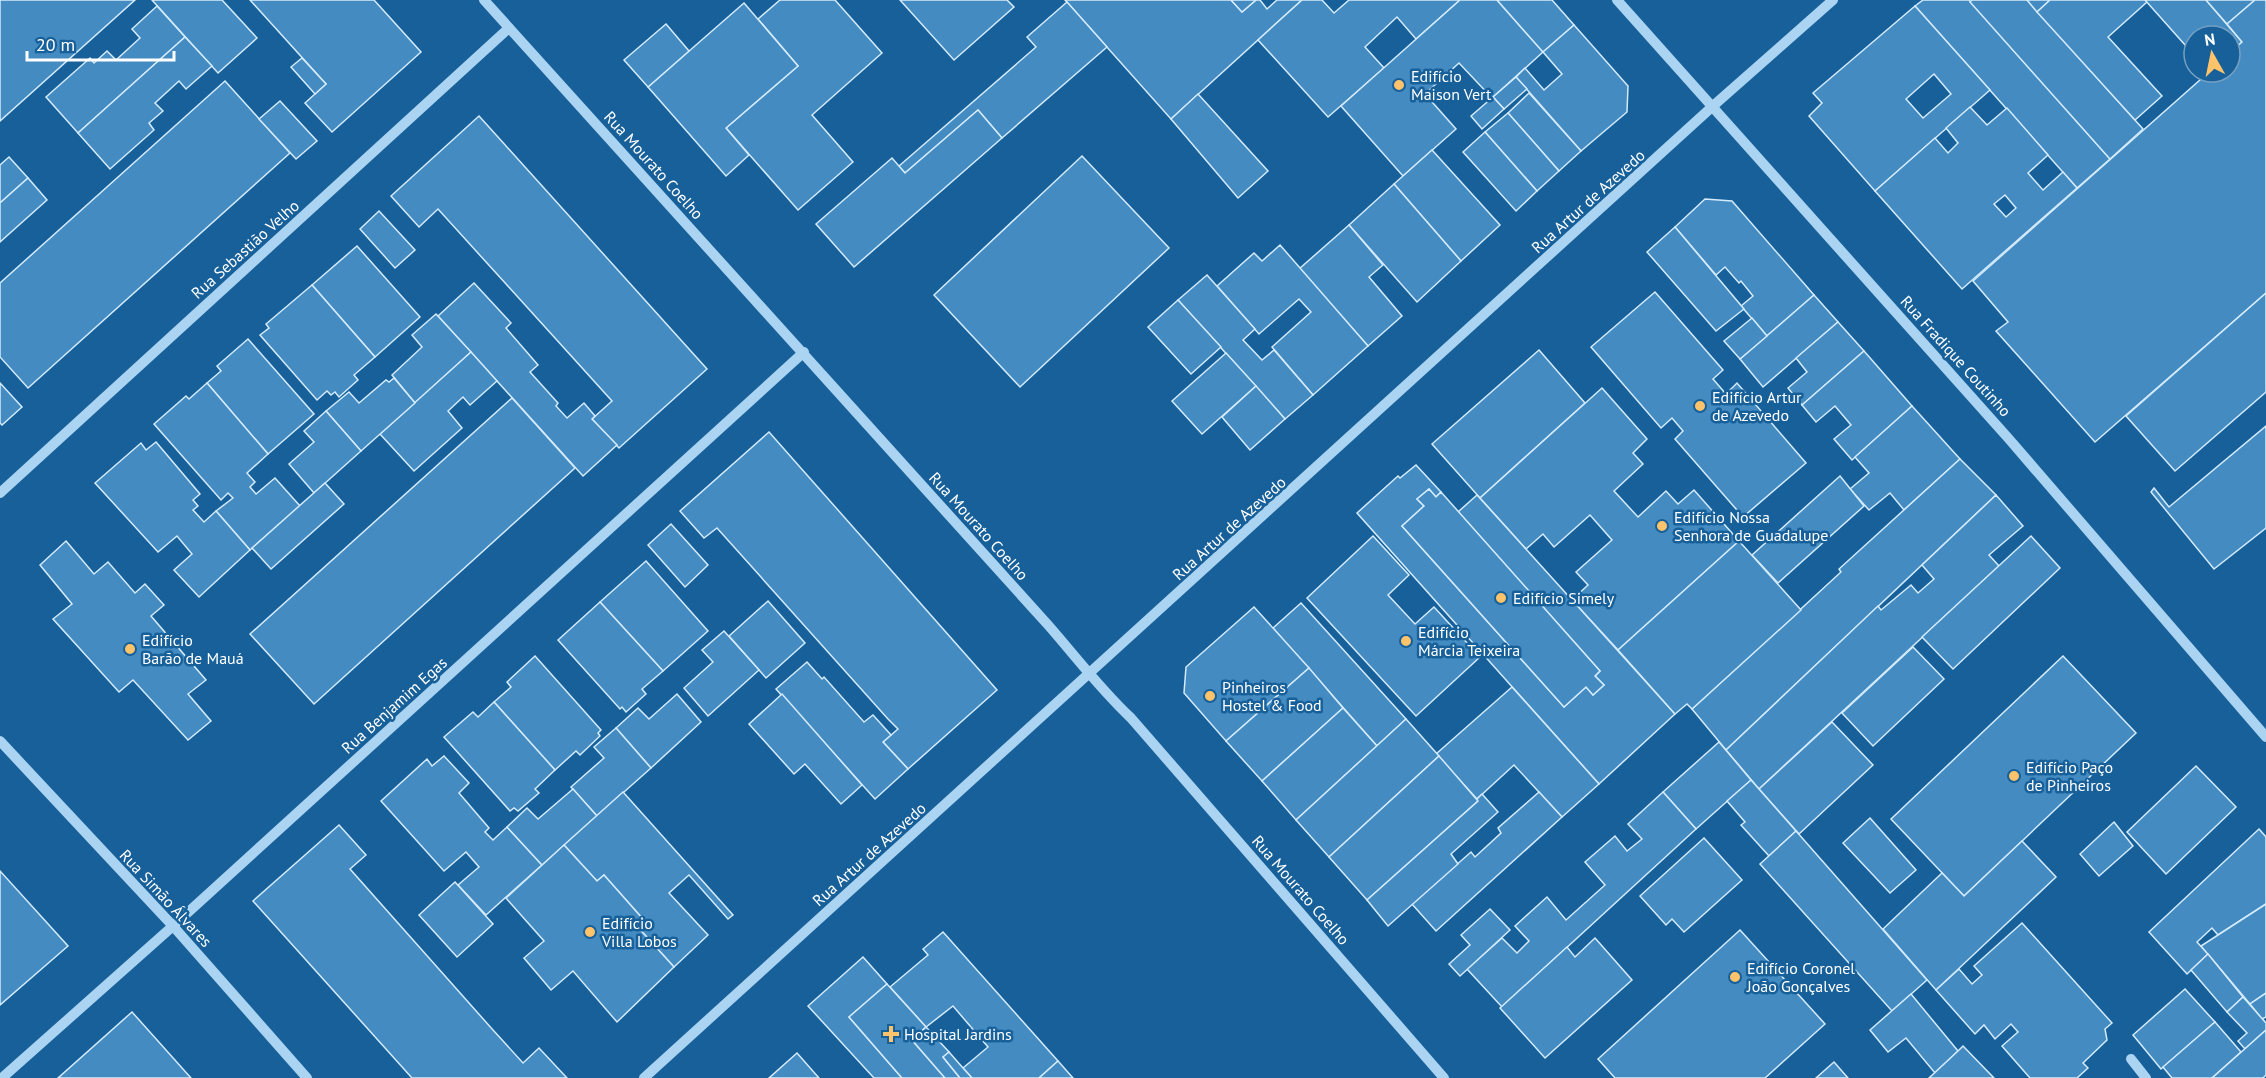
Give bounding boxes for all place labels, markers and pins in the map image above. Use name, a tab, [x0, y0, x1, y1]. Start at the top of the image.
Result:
place label: Edifício Maison Vert	[1411, 66, 1492, 104]
marker: Edifício Maison Vert	[1392, 78, 1406, 92]
place label: Edifício Artur de Azevedo	[1712, 387, 1802, 425]
marker: Edifício Artur de Azevedo	[1693, 399, 1707, 413]
place label: Edifício Nossa Senhora de Guadalupe	[1674, 507, 1828, 545]
marker: Edifício Nossa Senhora de Guadalupe	[1655, 519, 1669, 533]
place label: Edifício Simely	[1513, 588, 1615, 608]
marker: Edifício Simely	[1494, 591, 1508, 605]
place label: Edifício Márcia Teixeira	[1418, 622, 1520, 660]
place label: Edifício Barão de Mauá	[142, 630, 244, 668]
marker: Edifício Márcia Teixeira	[1399, 634, 1413, 648]
marker: Edifício Barão de Mauá	[123, 642, 137, 656]
place label: Pinheiros Hostel & Food	[1222, 677, 1322, 715]
marker: Pinheiros Hostel & Food	[1203, 689, 1217, 703]
place label: Edifício Paço de Pinheiros	[2026, 757, 2113, 795]
marker: Edifício Paço de Pinheiros	[2007, 769, 2021, 783]
place label: Edifício Villa Lobos	[601, 913, 677, 951]
marker: Edifício Villa Lobos	[583, 925, 597, 939]
place label: Edifício Coronel João Gonçalves	[1746, 958, 1855, 996]
marker: Edifício Coronel João Gonçalves	[1728, 970, 1742, 984]
place label: Hospital Jardins	[904, 1024, 1012, 1044]
marker: Hospital Jardins	[882, 1025, 900, 1043]

